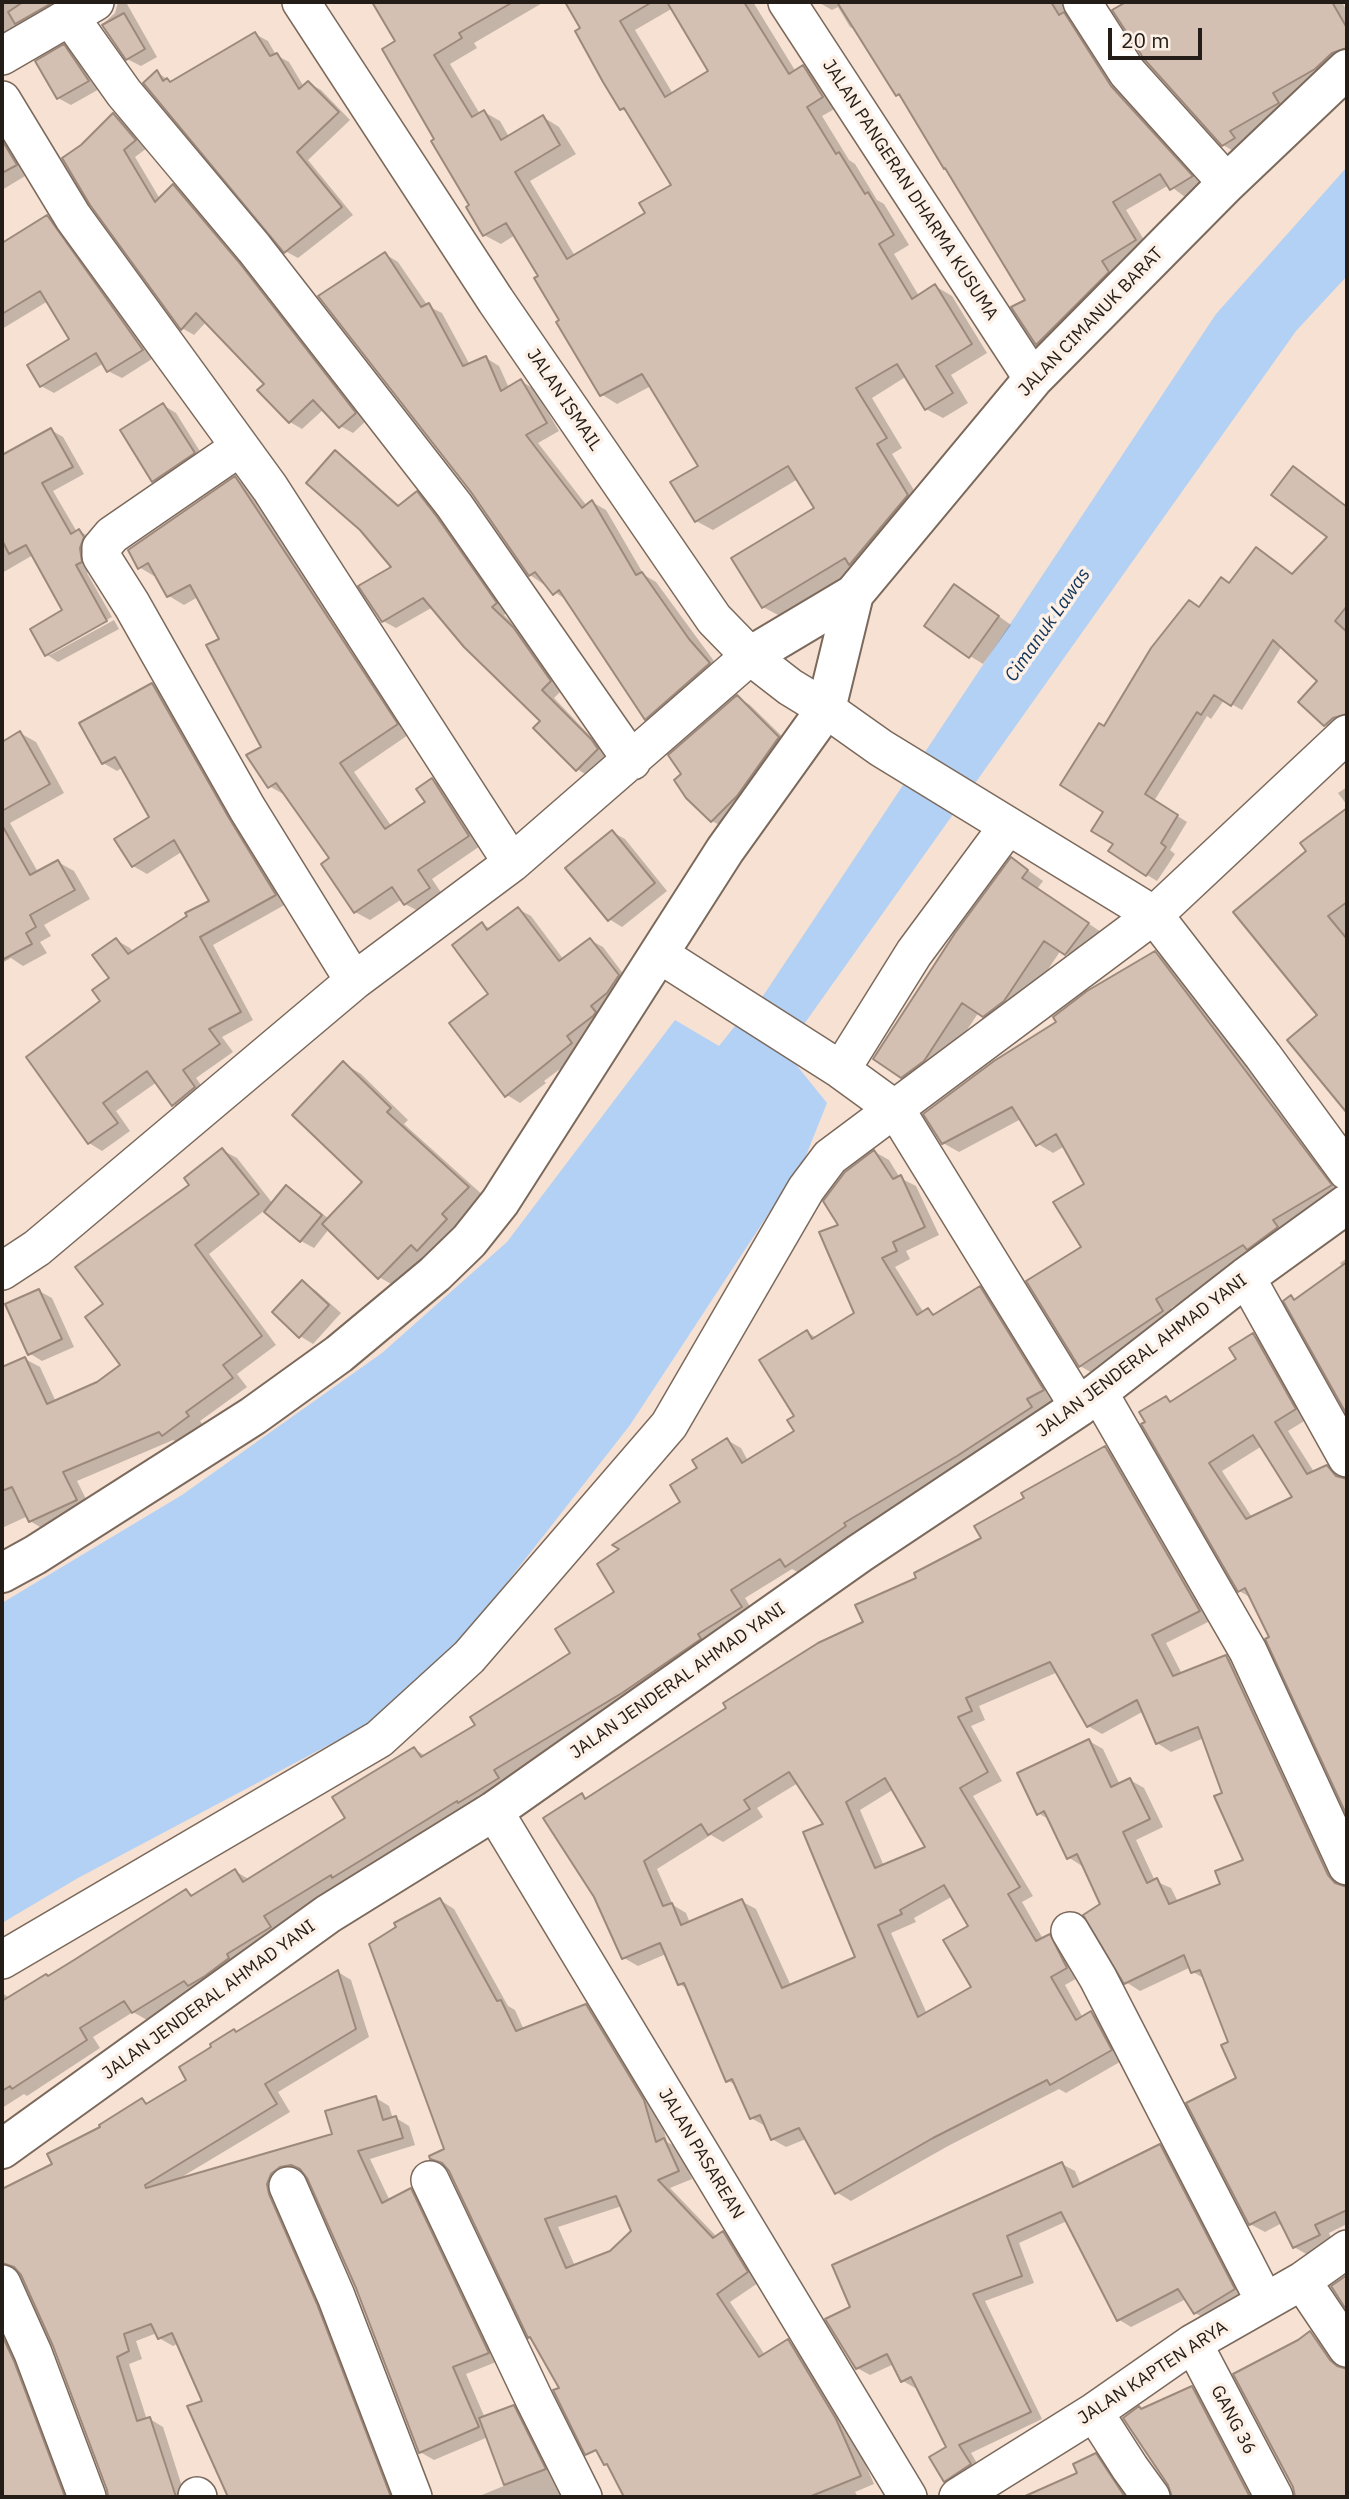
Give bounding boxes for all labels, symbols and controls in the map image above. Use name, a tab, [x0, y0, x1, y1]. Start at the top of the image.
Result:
scale bar	[1111, 14, 1206, 58]
text: 20 m	[1121, 26, 1170, 54]
street label: JALAN PANGERAN DHARMA KUSUMA	[817, 56, 1003, 324]
street label: JALAN CIMANUK BARAT	[1014, 243, 1168, 401]
street label: JALAN ISMAIL	[522, 345, 606, 455]
water label: Cimanuk Lawas	[1000, 564, 1096, 686]
street label: JALAN JENDERAL AHMAD YANI	[1033, 1270, 1251, 1442]
street label: JALAN JENDERAL AHMAD YANI	[566, 1598, 790, 1764]
street label: JALAN JENDERAL AHMAD YANI	[98, 1916, 320, 2084]
street label: JALAN PASAREAN	[654, 2085, 748, 2223]
street label: JALAN KAPTEN ARYA	[1074, 2317, 1232, 2429]
street label: GANG 36	[1206, 2382, 1260, 2458]

